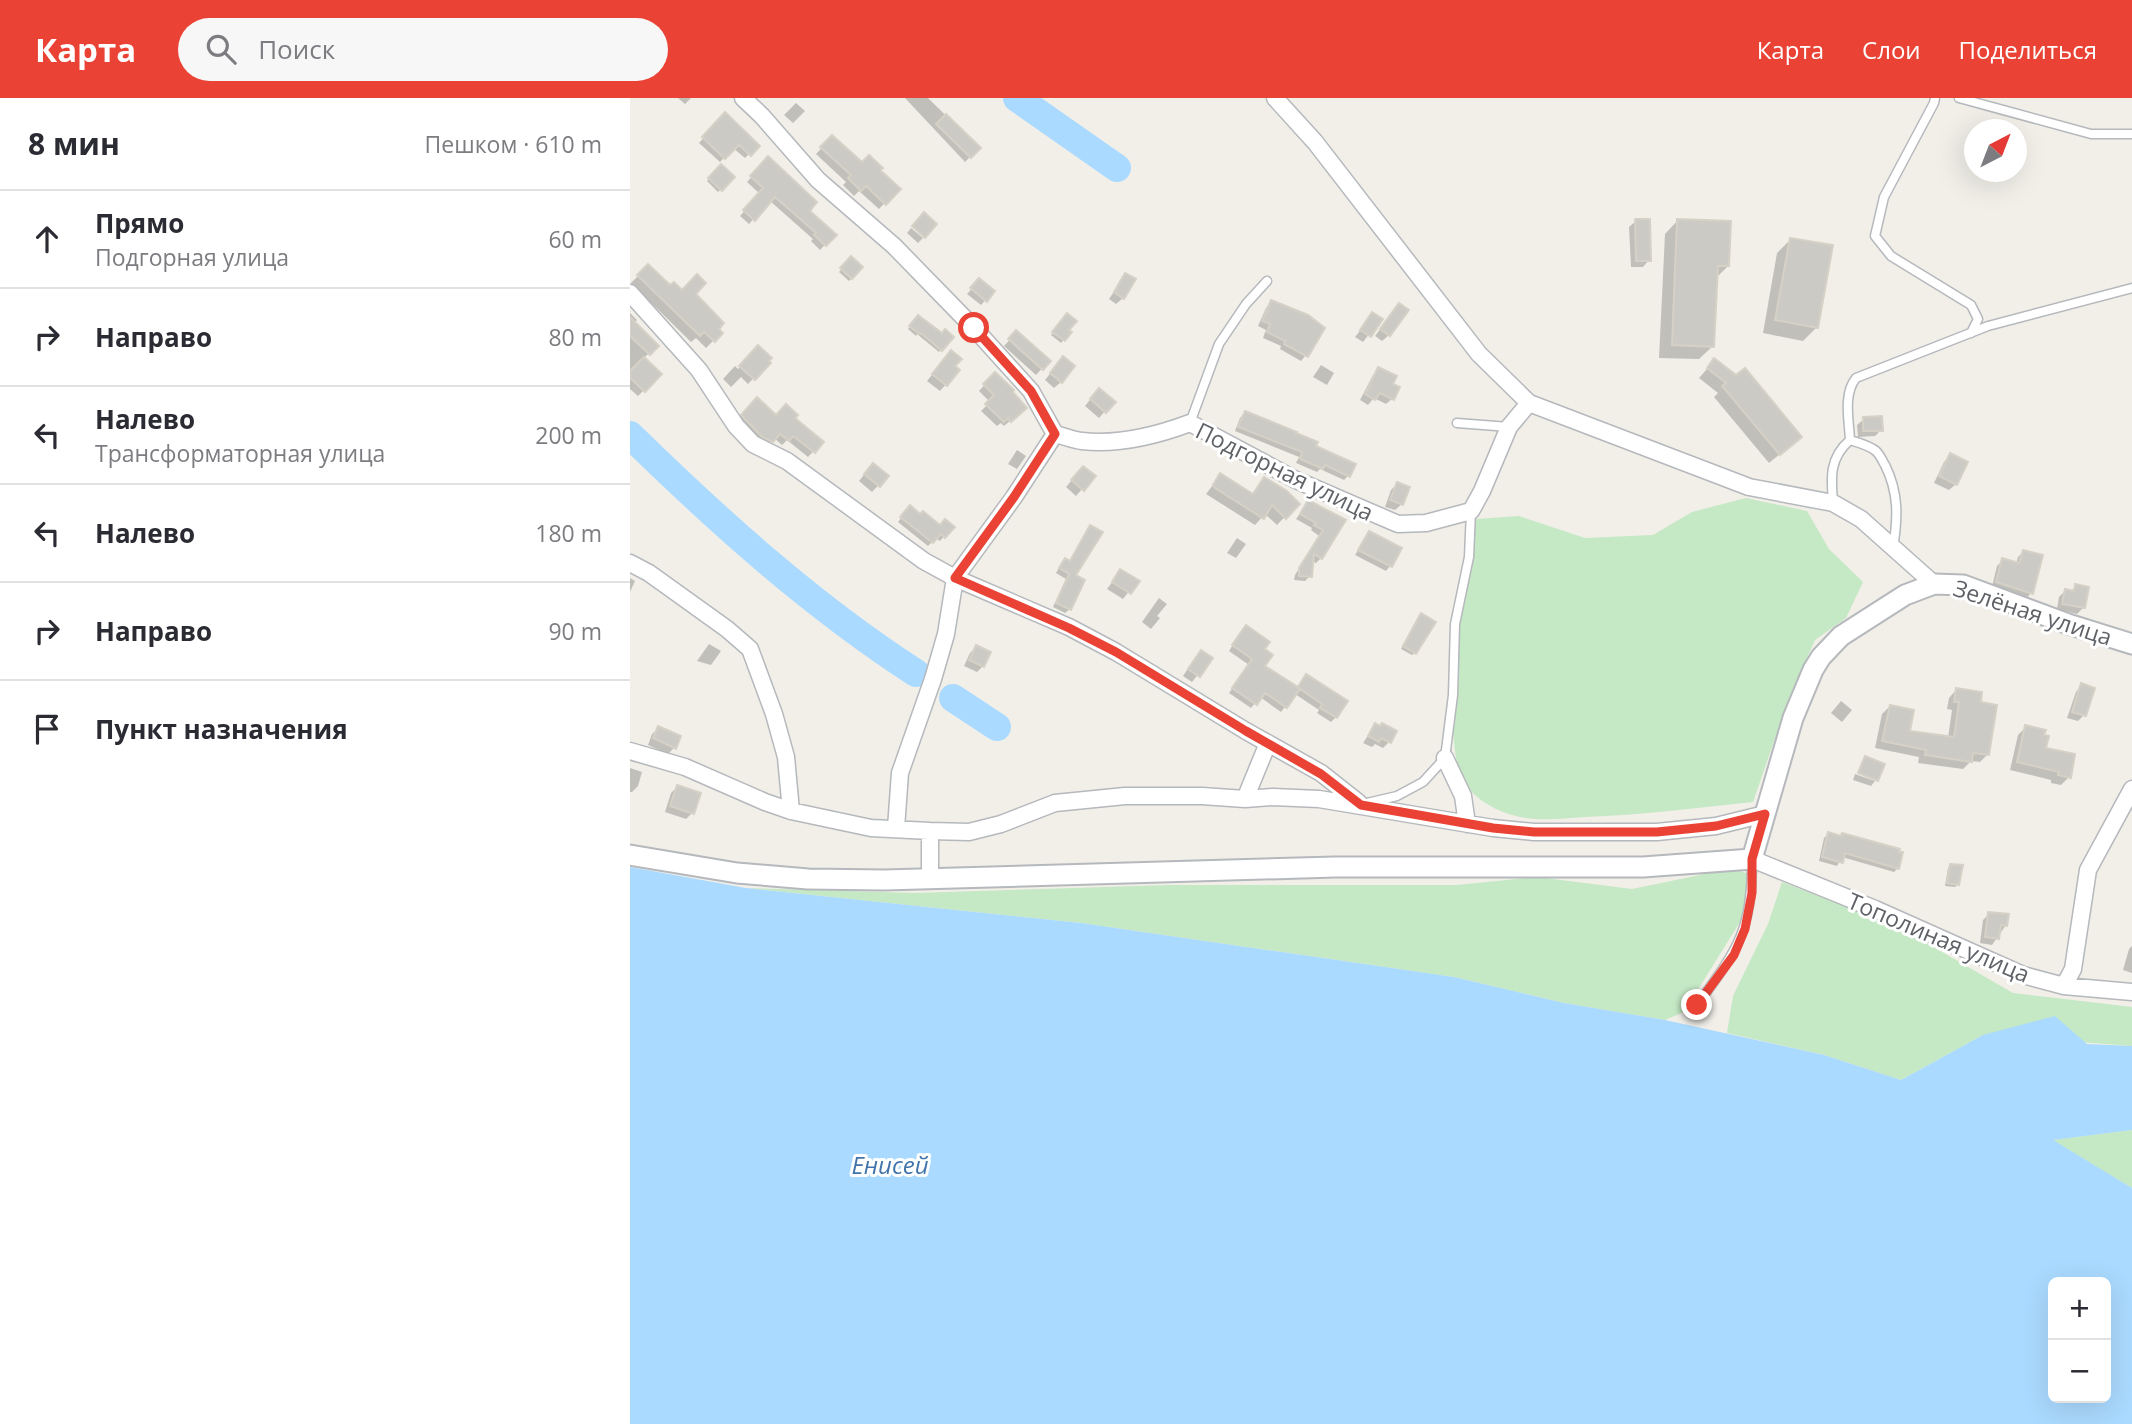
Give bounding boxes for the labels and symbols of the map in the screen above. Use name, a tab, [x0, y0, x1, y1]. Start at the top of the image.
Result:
north arrow	[1964, 119, 2027, 182]
route start	[958, 312, 989, 343]
street label: Подгорная улица	[1191, 414, 1379, 528]
street label: Зелёная улица	[1950, 571, 2116, 653]
street label: Тополиная улица	[1843, 884, 2035, 990]
route end	[1681, 989, 1712, 1020]
water label: Енисей	[851, 1148, 929, 1181]

